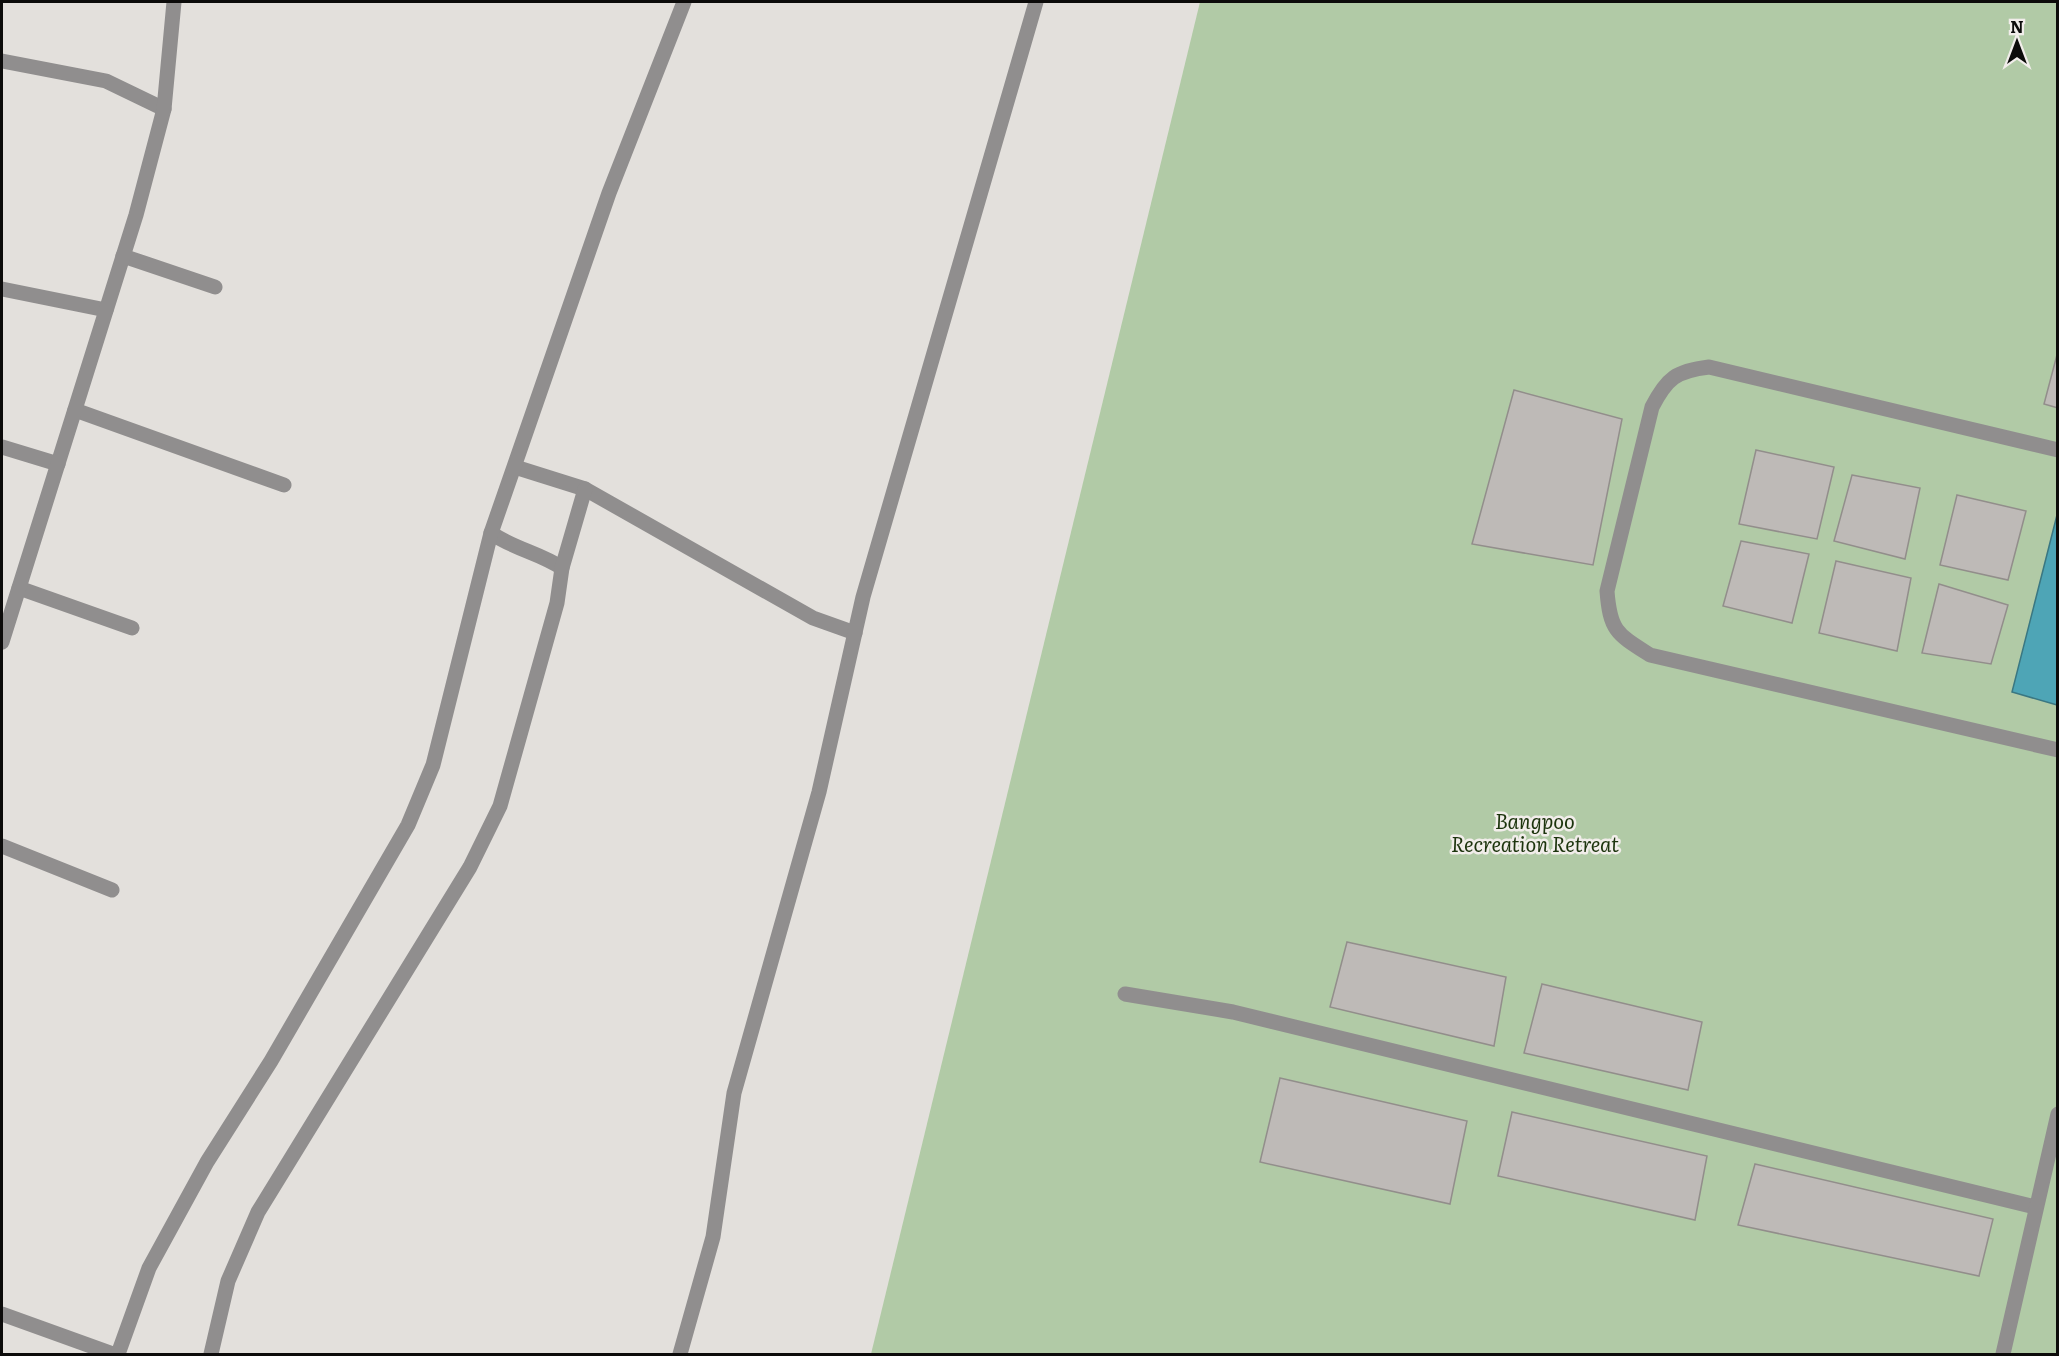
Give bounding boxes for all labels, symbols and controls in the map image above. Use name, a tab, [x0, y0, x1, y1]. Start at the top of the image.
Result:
north arrow	[1987, 12, 2047, 72]
text: N	[2010, 14, 2024, 38]
park label: Bangpoo Recreation Retreat	[1451, 805, 1619, 858]

